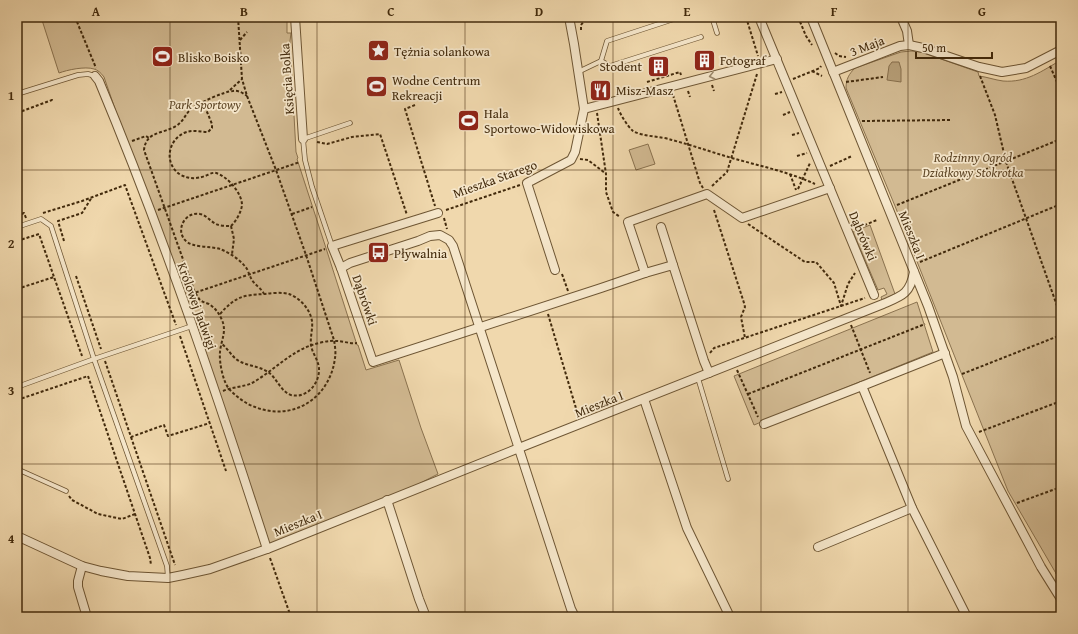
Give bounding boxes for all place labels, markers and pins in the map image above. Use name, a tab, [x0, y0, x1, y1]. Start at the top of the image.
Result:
place icon: Tężnia solankowa	[365, 38, 391, 64]
place label: Tężnia solankowa	[394, 42, 491, 61]
sports icon: Blisko Boisko	[149, 44, 175, 70]
building icon: Fotograf	[691, 47, 717, 73]
place label: Blisko Boisko	[178, 48, 250, 67]
place label: Fotograf	[720, 51, 768, 70]
building icon: Stodent	[645, 53, 671, 79]
place label: Stodent	[600, 57, 642, 76]
place label: Wodne Centrum Rekreacji	[392, 71, 481, 105]
sports icon: Wodne Centrum Rekreacji	[364, 74, 390, 100]
restaurant icon: Misz-Masz	[587, 77, 613, 103]
place label: Misz-Masz	[616, 81, 674, 100]
place label: Hala Sportowo-Widowiskowa	[484, 104, 615, 138]
sports icon: Hala Sportowo-Widowiskowa	[455, 107, 481, 133]
bus stop icon: Pływalnia	[366, 240, 392, 266]
place label: Pływalnia	[394, 244, 448, 263]

